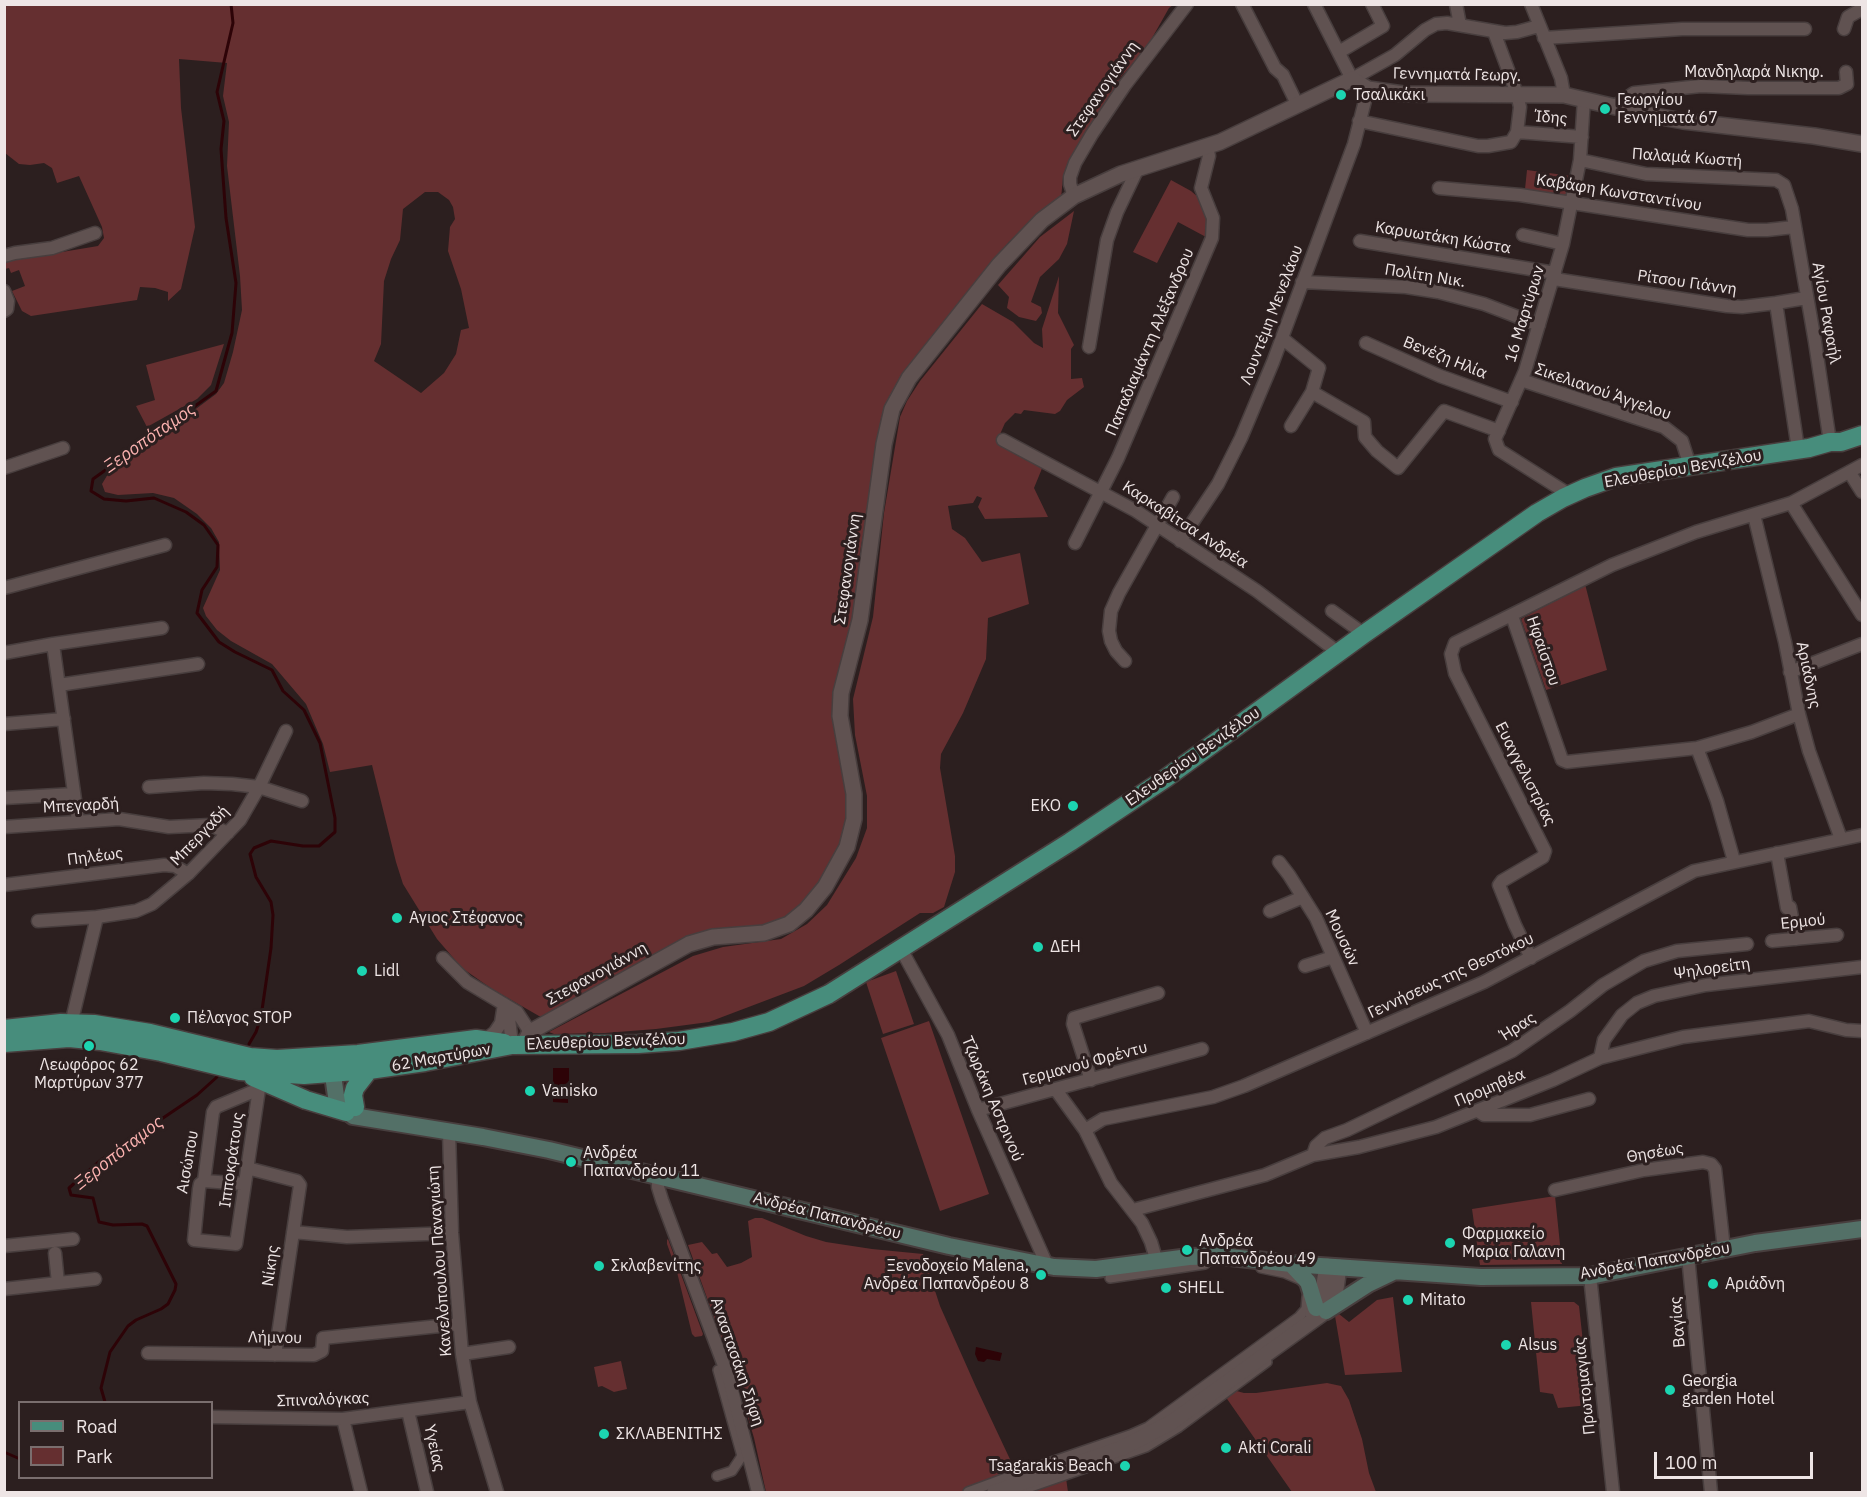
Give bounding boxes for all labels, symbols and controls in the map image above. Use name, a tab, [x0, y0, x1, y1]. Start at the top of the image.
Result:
street label: Στεφανογιάννη	[1063, 38, 1143, 140]
street label: Μανδηλαρά Νικηφ.	[1684, 62, 1824, 82]
street label: Γεννηματά Γεωργ.	[1393, 64, 1521, 86]
place label: Τσαλικάκι	[1353, 85, 1425, 105]
marker: Τσαλικάκι	[1334, 88, 1348, 102]
place label: Γεωργίου Γεννηματά 67	[1617, 90, 1718, 128]
marker: Γεωργίου Γεννηματά 67	[1598, 102, 1612, 116]
street label: Ίδης	[1534, 107, 1568, 129]
street label: Παλαμά Κωστή	[1631, 145, 1743, 171]
street label: Καβάφη Κωνσταντίνου	[1535, 170, 1703, 216]
street label: Καρυωτάκη Κώστα	[1374, 218, 1512, 258]
street label: Λουντέμη Μενελάου	[1236, 242, 1308, 388]
street label: Παπαδιαμάντη Αλέξανδρου	[1102, 245, 1198, 439]
street label: Πολίτη Νικ.	[1383, 260, 1467, 292]
street label: Αγίου Ραφαήλ	[1808, 261, 1844, 365]
street label: 16 Μαρτύρων	[1501, 263, 1549, 365]
street label: Ρίτσου Γιάννη	[1636, 267, 1738, 299]
street label: Βενέζη Ηλία	[1400, 332, 1490, 384]
street label: Σικελιανού Άγγελου	[1532, 360, 1674, 424]
water label: Ξεροπόταμος	[100, 398, 200, 478]
street label: Ελευθερίου Βενιζέλου	[1603, 446, 1763, 492]
street label: Καρκαβίτσα Ανδρέα	[1118, 477, 1252, 573]
street label: Στεφανογιάννη	[831, 512, 865, 626]
street label: Ηφαίστου	[1522, 614, 1564, 688]
street label: Αριάδνης	[1792, 640, 1824, 710]
street label: Ελευθερίου Βενιζέλου	[1122, 703, 1264, 811]
street label: Ευαγγελιστρίας	[1491, 719, 1559, 829]
street label: Μπεγαρδή	[42, 794, 120, 818]
place label: EKO	[1031, 796, 1061, 816]
marker: EKO	[1066, 799, 1080, 813]
street label: Μπεργαδή	[167, 802, 233, 870]
street label: Πηλέως	[66, 844, 124, 870]
street label: Μουσών	[1321, 907, 1363, 969]
place label: Αγιος Στέφανος	[409, 908, 523, 928]
street label: Ερμού	[1779, 910, 1827, 934]
marker: Αγιος Στέφανος	[390, 911, 404, 925]
street label: Γεννήσεως της Θεοτόκου	[1365, 929, 1537, 1023]
place label: ΔΕΗ	[1050, 937, 1081, 957]
street label: Στεφανογιάννη	[543, 938, 651, 1010]
marker: ΔΕΗ	[1031, 940, 1045, 954]
street label: Ψηλορείτη	[1673, 954, 1751, 984]
place label: Lidl	[374, 961, 400, 981]
marker: Lidl	[355, 964, 369, 978]
place label: Πέλαγος STOP	[187, 1008, 292, 1028]
street label: Ήρας	[1497, 1008, 1539, 1046]
marker: Πέλαγος STOP	[168, 1011, 182, 1025]
street label: Ελευθερίου Βενιζέλου	[526, 1030, 686, 1054]
street label: Τζωράκη Αστρινού	[957, 1034, 1027, 1164]
street label: Γερμανού Φρέντυ	[1020, 1038, 1150, 1090]
marker: Λεωφόρος 62 Μαρτύρων 377	[82, 1039, 96, 1053]
street label: 62 Μαρτύρων	[390, 1040, 492, 1076]
place label: Λεωφόρος 62 Μαρτύρων 377	[34, 1055, 144, 1093]
street label: Προμηθέα	[1452, 1065, 1528, 1111]
place label: Vanisko	[542, 1081, 598, 1101]
marker: Vanisko	[523, 1084, 537, 1098]
water label: Ξεροπόταμος	[70, 1111, 168, 1195]
street label: Ιπποκράτους	[216, 1111, 248, 1209]
street label: Αισώπου	[173, 1129, 203, 1195]
street label: Θησέως	[1625, 1139, 1685, 1167]
place label: Ανδρέα Παπανδρέου 11	[583, 1143, 700, 1181]
marker: Ανδρέα Παπανδρέου 11	[564, 1155, 578, 1169]
street label: Κανελόπουλου Παναγιώτη	[424, 1165, 456, 1357]
street label: Ανδρέα Παπανδρέου	[751, 1188, 903, 1244]
place label: Φαρμακείο Μαρια Γαλανη	[1462, 1224, 1565, 1262]
place label: Ανδρέα Παπανδρέου 49	[1199, 1231, 1316, 1269]
marker: Φαρμακείο Μαρια Γαλανη	[1443, 1236, 1457, 1250]
street label: Ανδρέα Παπανδρέου	[1579, 1238, 1731, 1284]
marker: Ανδρέα Παπανδρέου 49	[1180, 1243, 1194, 1257]
street label: Νίκης	[259, 1244, 283, 1288]
place label: Σκλαβενίτης	[611, 1256, 701, 1276]
place label: Ξενοδοχείο Malena, Ανδρέα Παπανδρέου 8	[864, 1256, 1029, 1294]
marker: Σκλαβενίτης	[592, 1259, 606, 1273]
marker: Ξενοδοχείο Malena, Ανδρέα Παπανδρέου 8	[1034, 1268, 1048, 1282]
place label: Αριάδνη	[1725, 1274, 1785, 1294]
marker: Αριάδνη	[1706, 1277, 1720, 1291]
place label: SHELL	[1178, 1278, 1224, 1298]
marker: SHELL	[1159, 1281, 1173, 1295]
place label: Mitato	[1420, 1290, 1466, 1310]
marker: Mitato	[1401, 1293, 1415, 1307]
street label: Αναστασάκη Σήφη	[706, 1295, 768, 1429]
street label: Βαγίας	[1666, 1296, 1690, 1348]
street label: Λήμνου	[248, 1328, 302, 1348]
place label: Alsus	[1518, 1335, 1557, 1355]
street label: Πρωτομαγιάς	[1570, 1336, 1600, 1436]
marker: Alsus	[1499, 1338, 1513, 1352]
place label: Georgia garden Hotel	[1682, 1371, 1775, 1409]
marker: Georgia garden Hotel	[1663, 1383, 1677, 1397]
street label: Σπιναλόγκας	[276, 1389, 370, 1411]
legend	[18, 1401, 213, 1479]
text: Road	[76, 1415, 117, 1438]
street label: Υγείας	[419, 1423, 449, 1473]
place label: ΣΚΛΑΒΕΝΙΤΗΣ	[616, 1424, 723, 1444]
marker: ΣΚΛΑΒΕΝΙΤΗΣ	[597, 1427, 611, 1441]
place label: Akti Corali	[1238, 1438, 1312, 1458]
scale bar	[1657, 1440, 1816, 1478]
marker: Akti Corali	[1219, 1441, 1233, 1455]
text: Park	[76, 1445, 112, 1468]
text: 100 m	[1665, 1451, 1717, 1474]
place label: Tsagarakis Beach	[988, 1456, 1113, 1476]
marker: Tsagarakis Beach	[1118, 1459, 1132, 1473]

